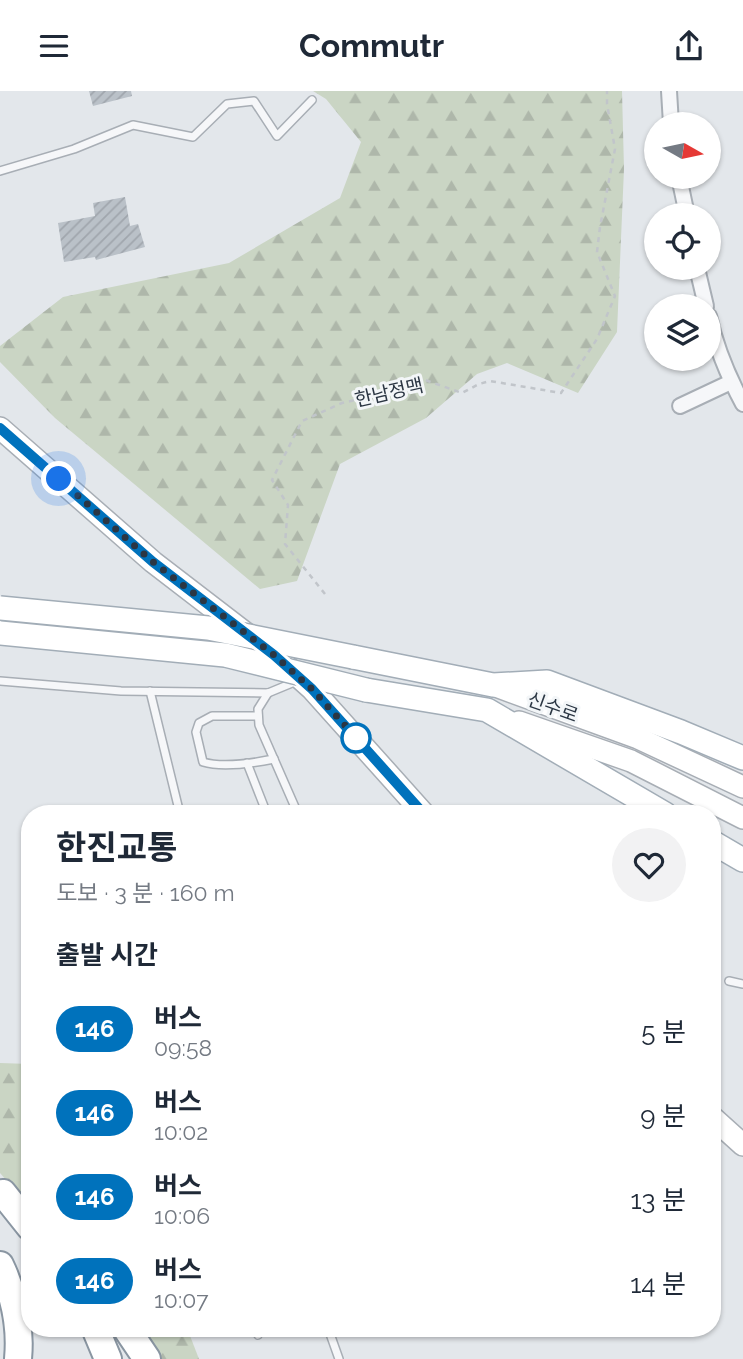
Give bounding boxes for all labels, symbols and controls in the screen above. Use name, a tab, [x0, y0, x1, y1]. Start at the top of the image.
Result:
icon: menu	[35, 27, 73, 65]
text: Commutr	[299, 27, 444, 64]
icon: share	[670, 27, 708, 65]
north arrow	[644, 112, 721, 189]
map controls	[644, 112, 721, 371]
button: locate	[644, 203, 721, 280]
button: layers	[644, 294, 721, 371]
street label: 한남정맥	[352, 373, 426, 411]
your location	[41, 461, 76, 496]
street label: 신수로	[525, 688, 581, 726]
unlabelled marker	[341, 723, 371, 753]
text: 한진교통	[56, 828, 177, 867]
button: heart	[612, 828, 686, 902]
text: 도보 · 3 분 · 160 m	[56, 879, 235, 906]
text: 출발 시간	[56, 940, 158, 970]
text: 버스	[154, 1003, 202, 1033]
text: 146	[74, 1014, 115, 1043]
text: 5 분	[641, 1017, 686, 1047]
text: 09:58	[154, 1034, 212, 1061]
text: 버스	[154, 1087, 202, 1117]
text: 146	[74, 1098, 115, 1127]
text: 9 분	[640, 1101, 686, 1131]
text: 10:02	[154, 1118, 208, 1145]
text: 버스	[154, 1171, 202, 1201]
text: 146	[74, 1182, 115, 1211]
text: 13 분	[630, 1185, 686, 1215]
text: 10:06	[154, 1202, 210, 1229]
text: 버스	[154, 1255, 202, 1285]
text: 146	[74, 1266, 115, 1295]
text: 14 분	[630, 1269, 686, 1299]
text: 10:07	[154, 1286, 208, 1313]

